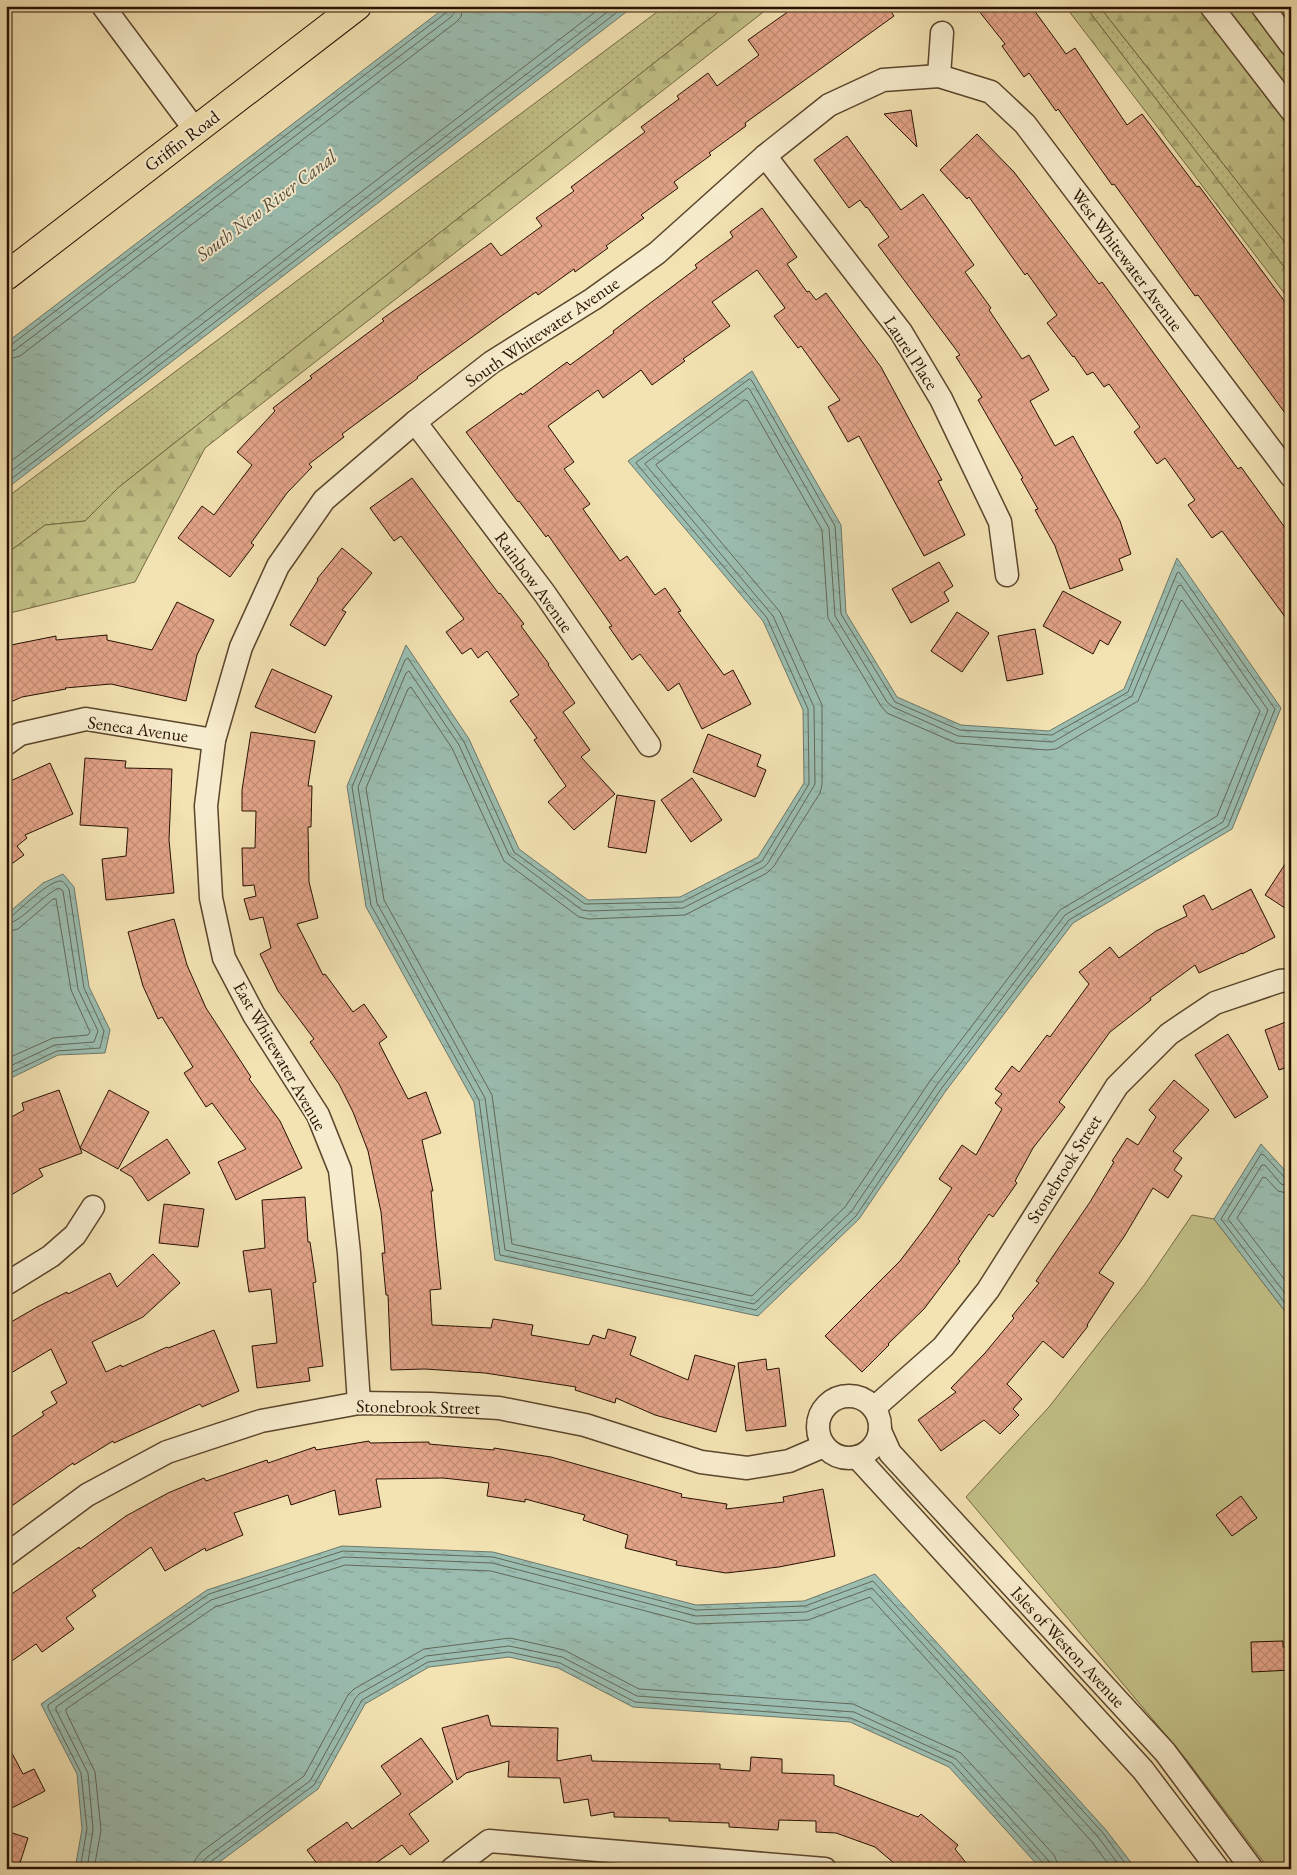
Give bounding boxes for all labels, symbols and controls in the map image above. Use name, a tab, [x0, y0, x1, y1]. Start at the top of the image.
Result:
street label: Griffin Road	[140, 104, 225, 176]
water label: South New River Canal	[190, 144, 342, 267]
street label: West Whitewater Avenue	[1066, 184, 1189, 336]
street label: South Whitewater Avenue	[460, 271, 623, 392]
street label: Laurel Place	[879, 311, 944, 394]
street label: Rainbow Avenue	[490, 527, 579, 637]
street label: Seneca Avenue	[86, 710, 190, 747]
street label: East Whitewater Avenue	[228, 977, 332, 1134]
street label: Stonebrook Street	[1021, 1110, 1106, 1227]
street label: Stonebrook Street	[356, 1394, 480, 1419]
street label: Isles of Weston Avenue	[1006, 1581, 1131, 1712]

